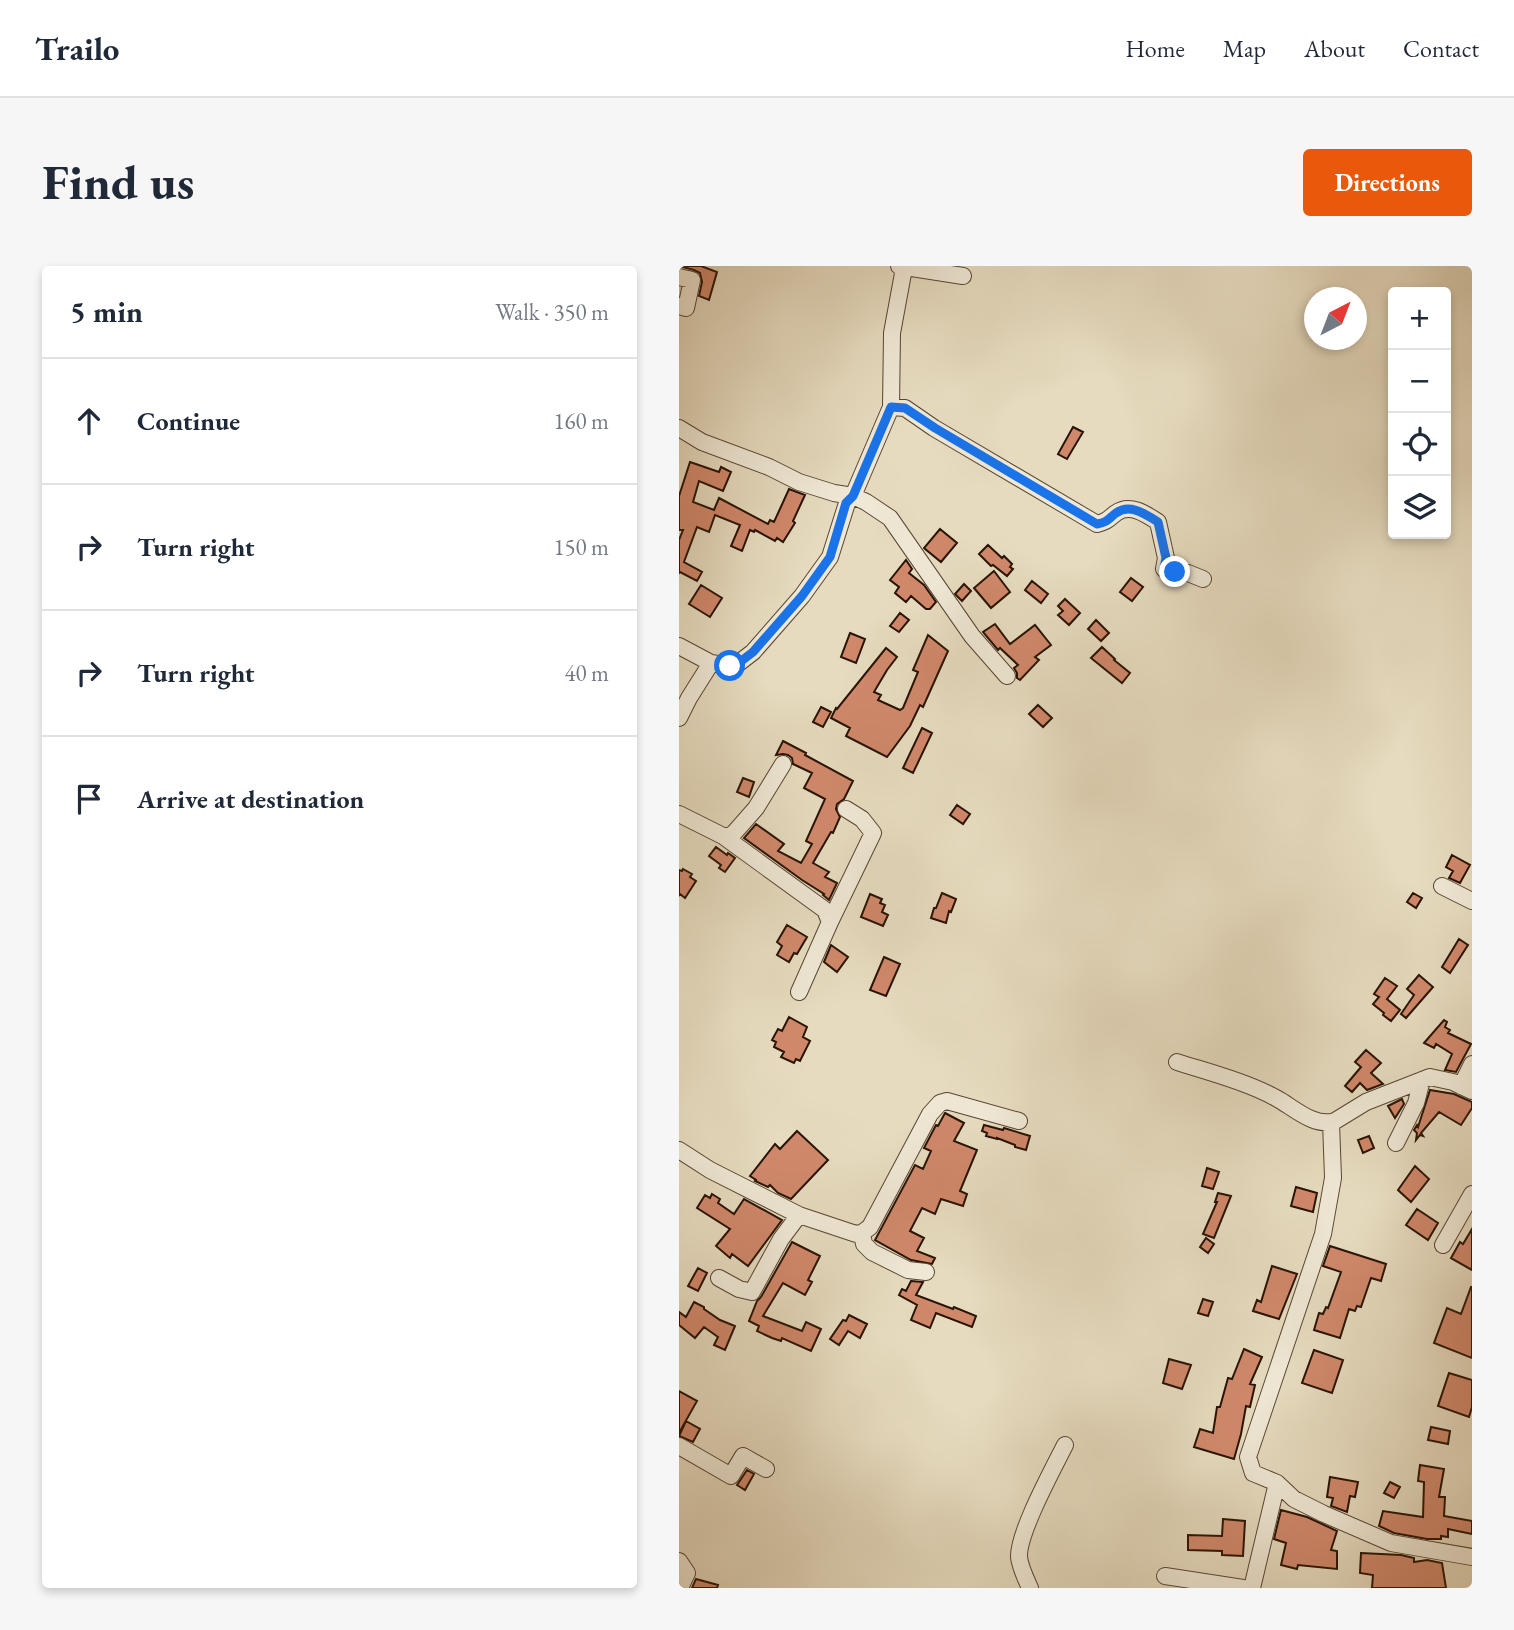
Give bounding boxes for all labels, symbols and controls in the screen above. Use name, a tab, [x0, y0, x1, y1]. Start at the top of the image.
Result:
text: Trailo	[35, 27, 119, 70]
text: Home	[1125, 33, 1185, 64]
text: Map	[1223, 33, 1266, 64]
text: About	[1304, 33, 1365, 64]
text: Contact	[1403, 33, 1479, 64]
button: Directions	[1303, 149, 1472, 216]
text: Find us	[42, 150, 194, 214]
north arrow	[1304, 287, 1367, 350]
map controls	[1388, 287, 1451, 539]
button: +	[1388, 287, 1451, 350]
text: 5 min	[70, 292, 143, 331]
text: Walk · 350 m	[495, 297, 609, 327]
button: −	[1388, 350, 1451, 413]
icon: ahead	[70, 402, 108, 440]
text: Continue	[137, 404, 240, 438]
text: 160 m	[553, 406, 609, 436]
button: locate	[1388, 413, 1451, 476]
button: layers	[1388, 476, 1451, 539]
icon: right	[70, 528, 108, 566]
text: Turn right	[137, 530, 255, 564]
text: 150 m	[553, 532, 609, 562]
route end	[1159, 556, 1190, 587]
route start	[714, 650, 745, 681]
icon: right	[70, 654, 108, 692]
text: Turn right	[137, 656, 255, 690]
text: 40 m	[564, 658, 609, 688]
icon: arrive	[70, 780, 108, 818]
text: Arrive at destination	[137, 782, 364, 816]

